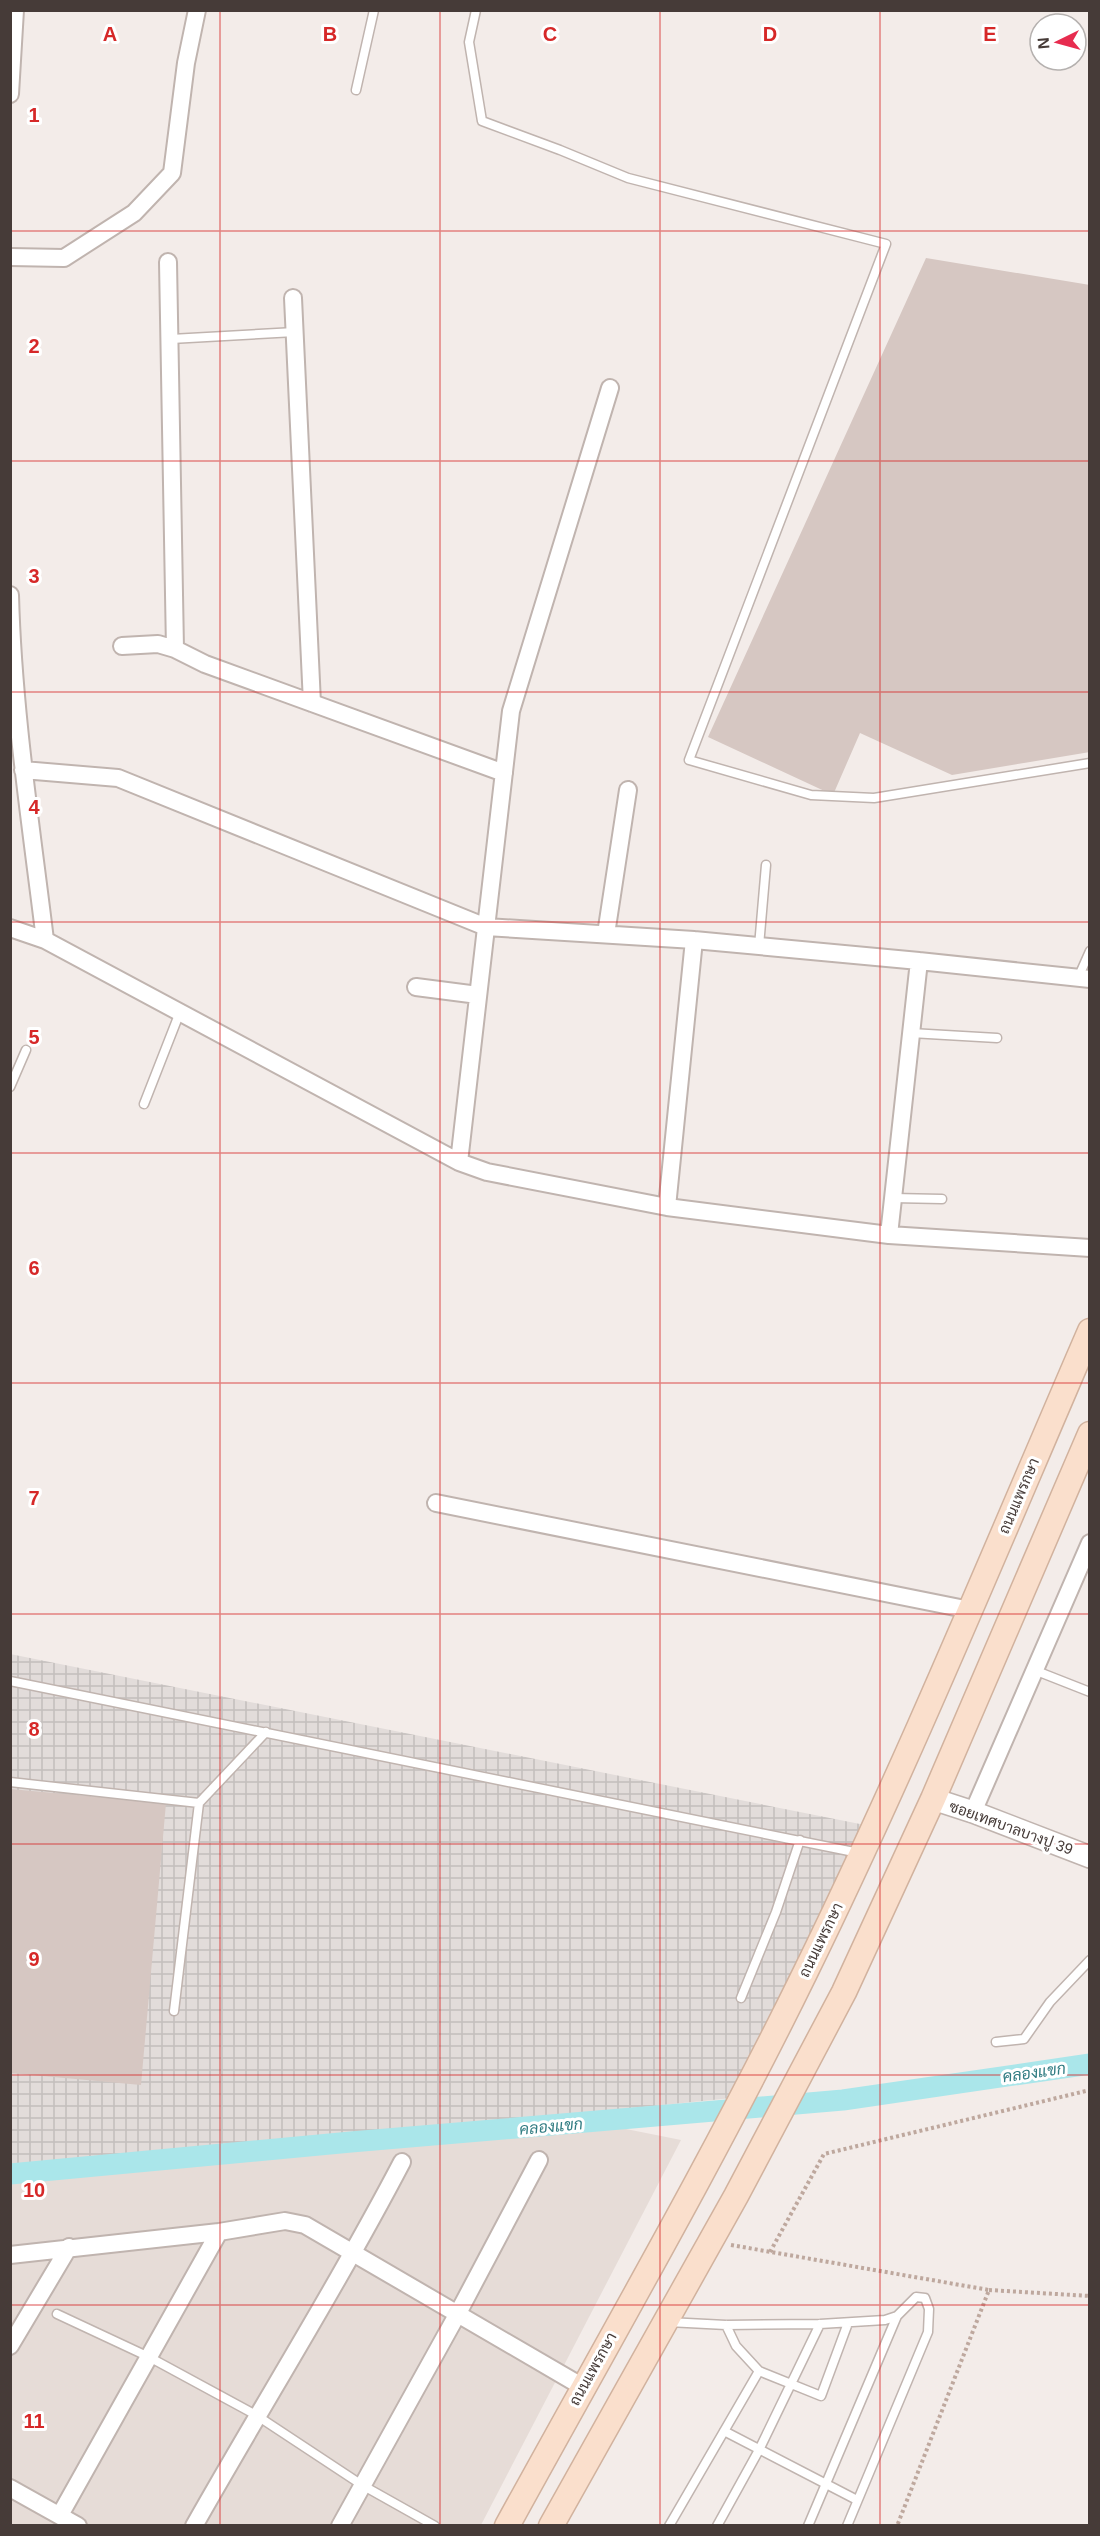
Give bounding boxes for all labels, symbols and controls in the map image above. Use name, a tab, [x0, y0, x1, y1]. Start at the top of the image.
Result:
north arrow	[1028, 12, 1088, 72]
text: A	[103, 23, 117, 45]
text: B	[323, 23, 337, 45]
text: C	[543, 23, 557, 45]
text: D	[763, 23, 777, 45]
text: E	[983, 23, 997, 45]
text: N	[1035, 37, 1053, 50]
text: 1	[28, 104, 40, 126]
text: 2	[28, 335, 40, 357]
text: 3	[28, 565, 40, 587]
text: 4	[28, 796, 40, 818]
text: 5	[28, 1026, 40, 1048]
text: 6	[28, 1257, 40, 1279]
street label: ถนนแพรกษา	[995, 1455, 1042, 1536]
text: 7	[28, 1487, 40, 1509]
text: 8	[28, 1718, 40, 1740]
street label: ซอยเทศบาลบางปู 39	[946, 1797, 1075, 1860]
street label: ถนนแพรกษา	[795, 1900, 846, 1980]
text: 9	[28, 1948, 40, 1970]
water label: คลองแขก	[1001, 2060, 1067, 2085]
water label: คลองแขก	[519, 2115, 583, 2138]
text: 10	[23, 2179, 45, 2201]
street label: ถนนแพรกษา	[566, 2329, 620, 2408]
text: 11	[23, 2410, 45, 2432]

